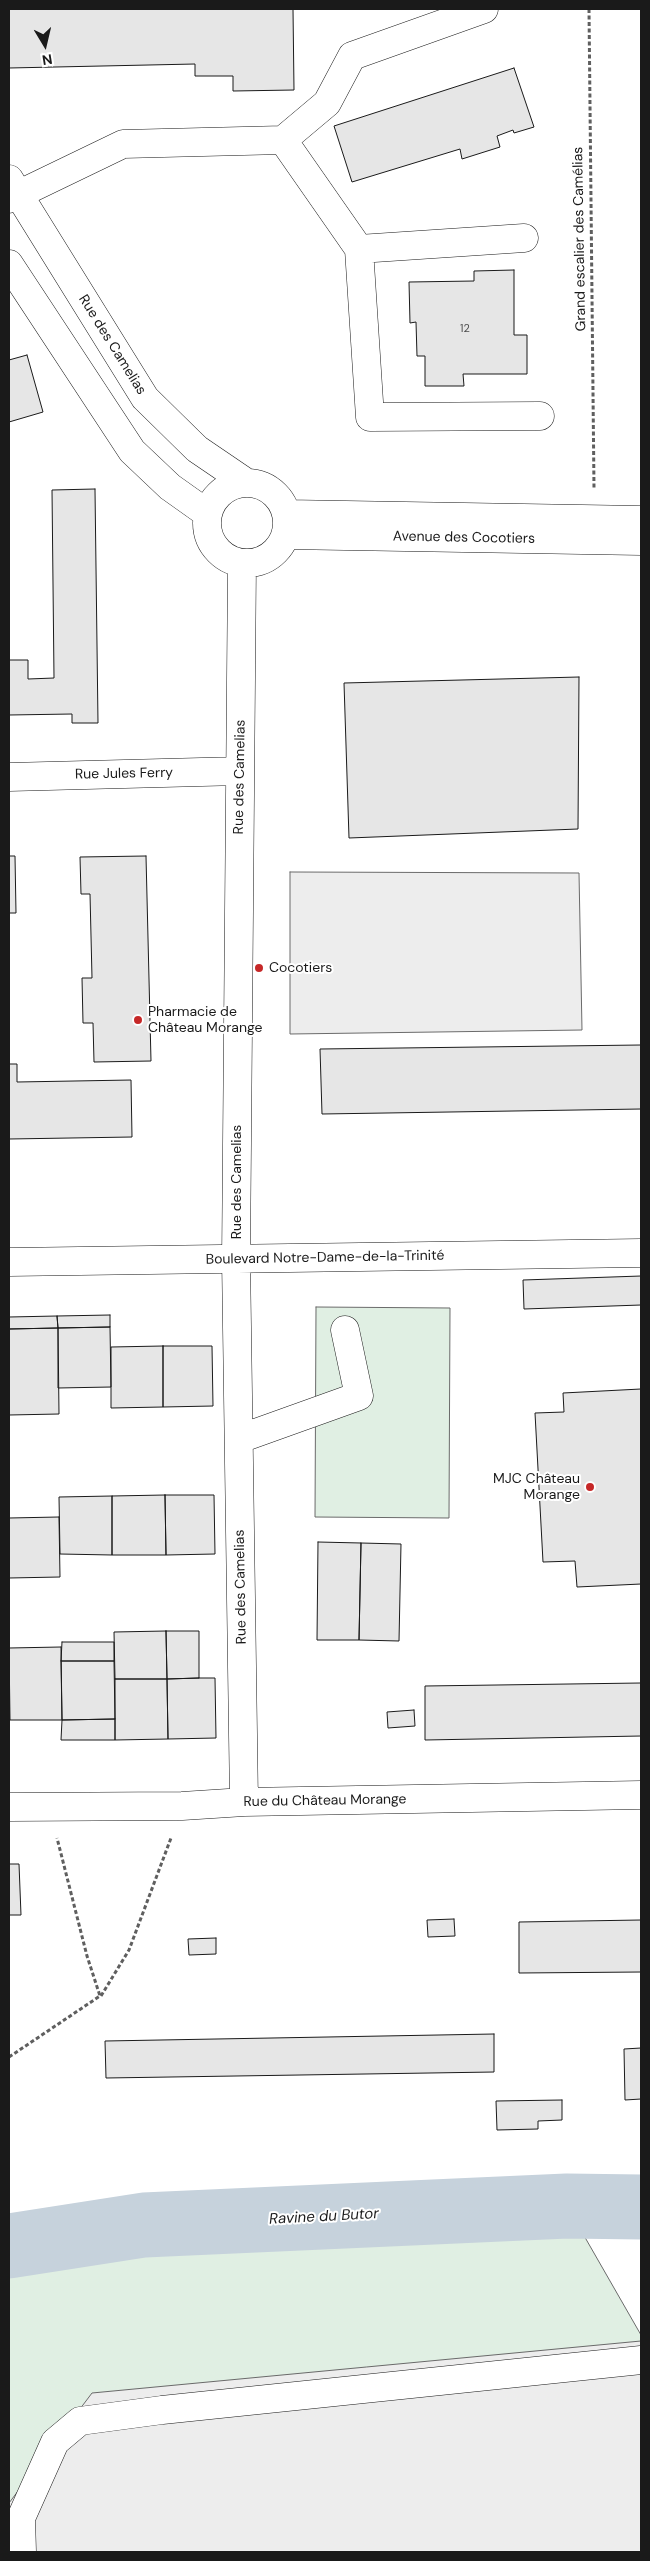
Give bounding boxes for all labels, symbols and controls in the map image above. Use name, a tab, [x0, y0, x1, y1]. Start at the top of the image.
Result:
north arrow	[20, 20, 70, 70]
text: N	[41, 50, 54, 70]
street label: Grand escalier des Camélias	[570, 147, 590, 331]
street label: Rue des Camelias	[74, 292, 150, 398]
house number: 12	[460, 322, 470, 336]
street label: Avenue des Cocotiers	[393, 528, 535, 548]
street label: Rue des Camelias	[231, 720, 249, 834]
street label: Rue Jules Ferry	[75, 765, 173, 783]
place label: Cocotiers	[269, 960, 332, 976]
marker: Cocotiers	[253, 962, 265, 974]
place label: Pharmacie de Château Morange	[148, 1004, 263, 1036]
marker: Pharmacie de Château Morange	[132, 1014, 144, 1026]
street label: Rue des Camelias	[229, 1125, 245, 1239]
street label: Boulevard Notre-Dame-de-la-Trinité	[206, 1248, 444, 1268]
place label: MJC Château Morange	[493, 1471, 580, 1504]
marker: MJC Château Morange	[584, 1481, 596, 1493]
street label: Rue des Camelias	[232, 1530, 250, 1644]
street label: Rue du Château Morange	[243, 1791, 407, 1811]
water label: Ravine du Butor	[269, 2205, 379, 2229]

